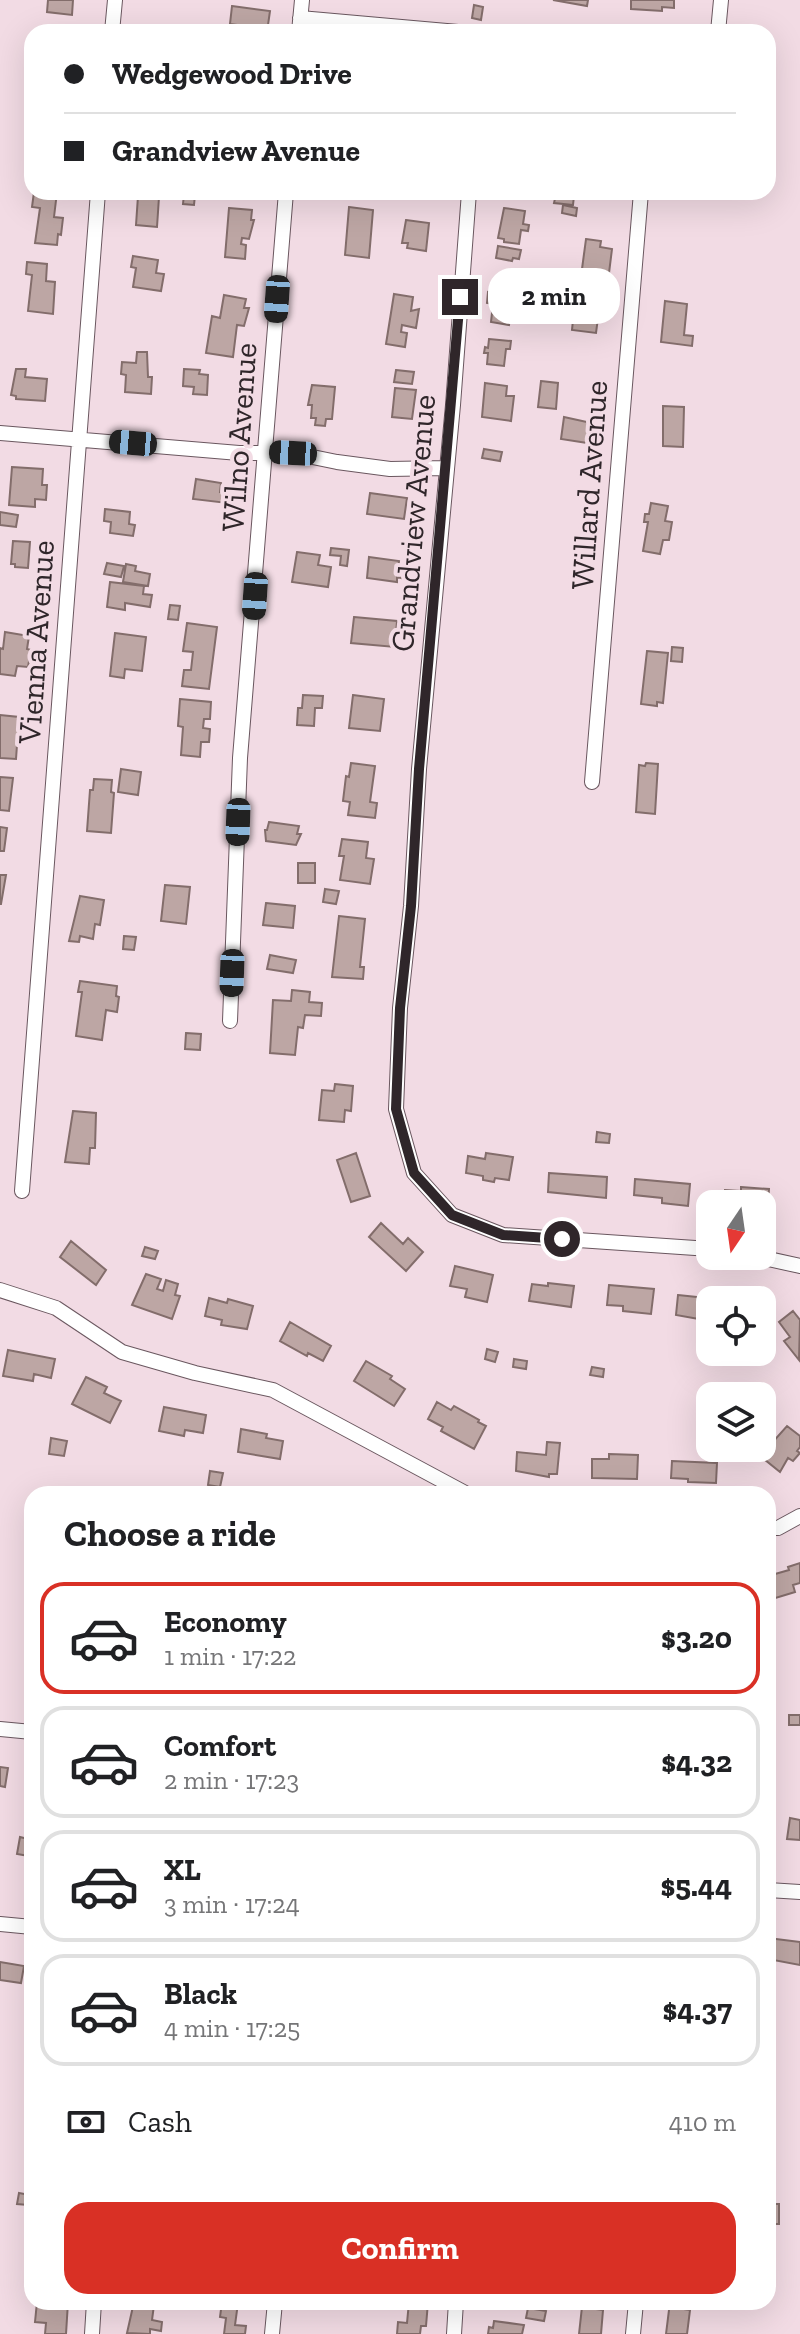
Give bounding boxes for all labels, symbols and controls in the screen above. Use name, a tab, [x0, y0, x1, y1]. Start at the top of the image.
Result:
text: Wedgewood Drive	[112, 56, 352, 92]
text: Grandview Avenue	[112, 133, 360, 169]
callout: 2 min	[488, 269, 620, 325]
car	[263, 274, 291, 324]
route end	[442, 279, 478, 315]
text: 2 min	[522, 280, 586, 312]
street label: Wilno Avenue	[213, 341, 265, 533]
street label: Willard Avenue	[563, 379, 615, 591]
street label: Grandview Avenue	[383, 393, 443, 653]
car	[108, 429, 158, 457]
car	[268, 440, 318, 466]
street label: Vienna Avenue	[10, 539, 62, 746]
car	[241, 571, 269, 621]
car	[225, 798, 251, 846]
car	[219, 949, 245, 997]
north arrow	[696, 1190, 776, 1270]
map controls	[696, 1190, 776, 1462]
route start	[544, 1221, 580, 1257]
button: locate	[696, 1286, 776, 1366]
button: layers	[696, 1382, 776, 1462]
text: Choose a ride	[64, 1512, 276, 1555]
icon: car	[68, 1602, 140, 1674]
text: Economy	[164, 1604, 287, 1640]
text: $3.20	[661, 1620, 732, 1656]
text: 1 min · 17:22	[164, 1640, 296, 1672]
icon: car	[68, 1726, 140, 1798]
text: Comfort	[164, 1728, 276, 1764]
text: $4.32	[661, 1744, 732, 1780]
text: 2 min · 17:23	[164, 1764, 299, 1796]
icon: car	[68, 1850, 140, 1922]
text: XL	[164, 1852, 201, 1888]
text: $5.44	[661, 1868, 732, 1904]
text: 3 min · 17:24	[164, 1888, 300, 1920]
icon: car	[68, 1974, 140, 2046]
text: Black	[164, 1976, 237, 2012]
text: $4.37	[662, 1992, 732, 2028]
text: 4 min · 17:25	[164, 2012, 300, 2044]
icon: cash	[64, 2100, 108, 2144]
text: Cash	[128, 2104, 192, 2140]
text: 410 m	[669, 2106, 736, 2138]
button: Confirm	[64, 2202, 736, 2294]

